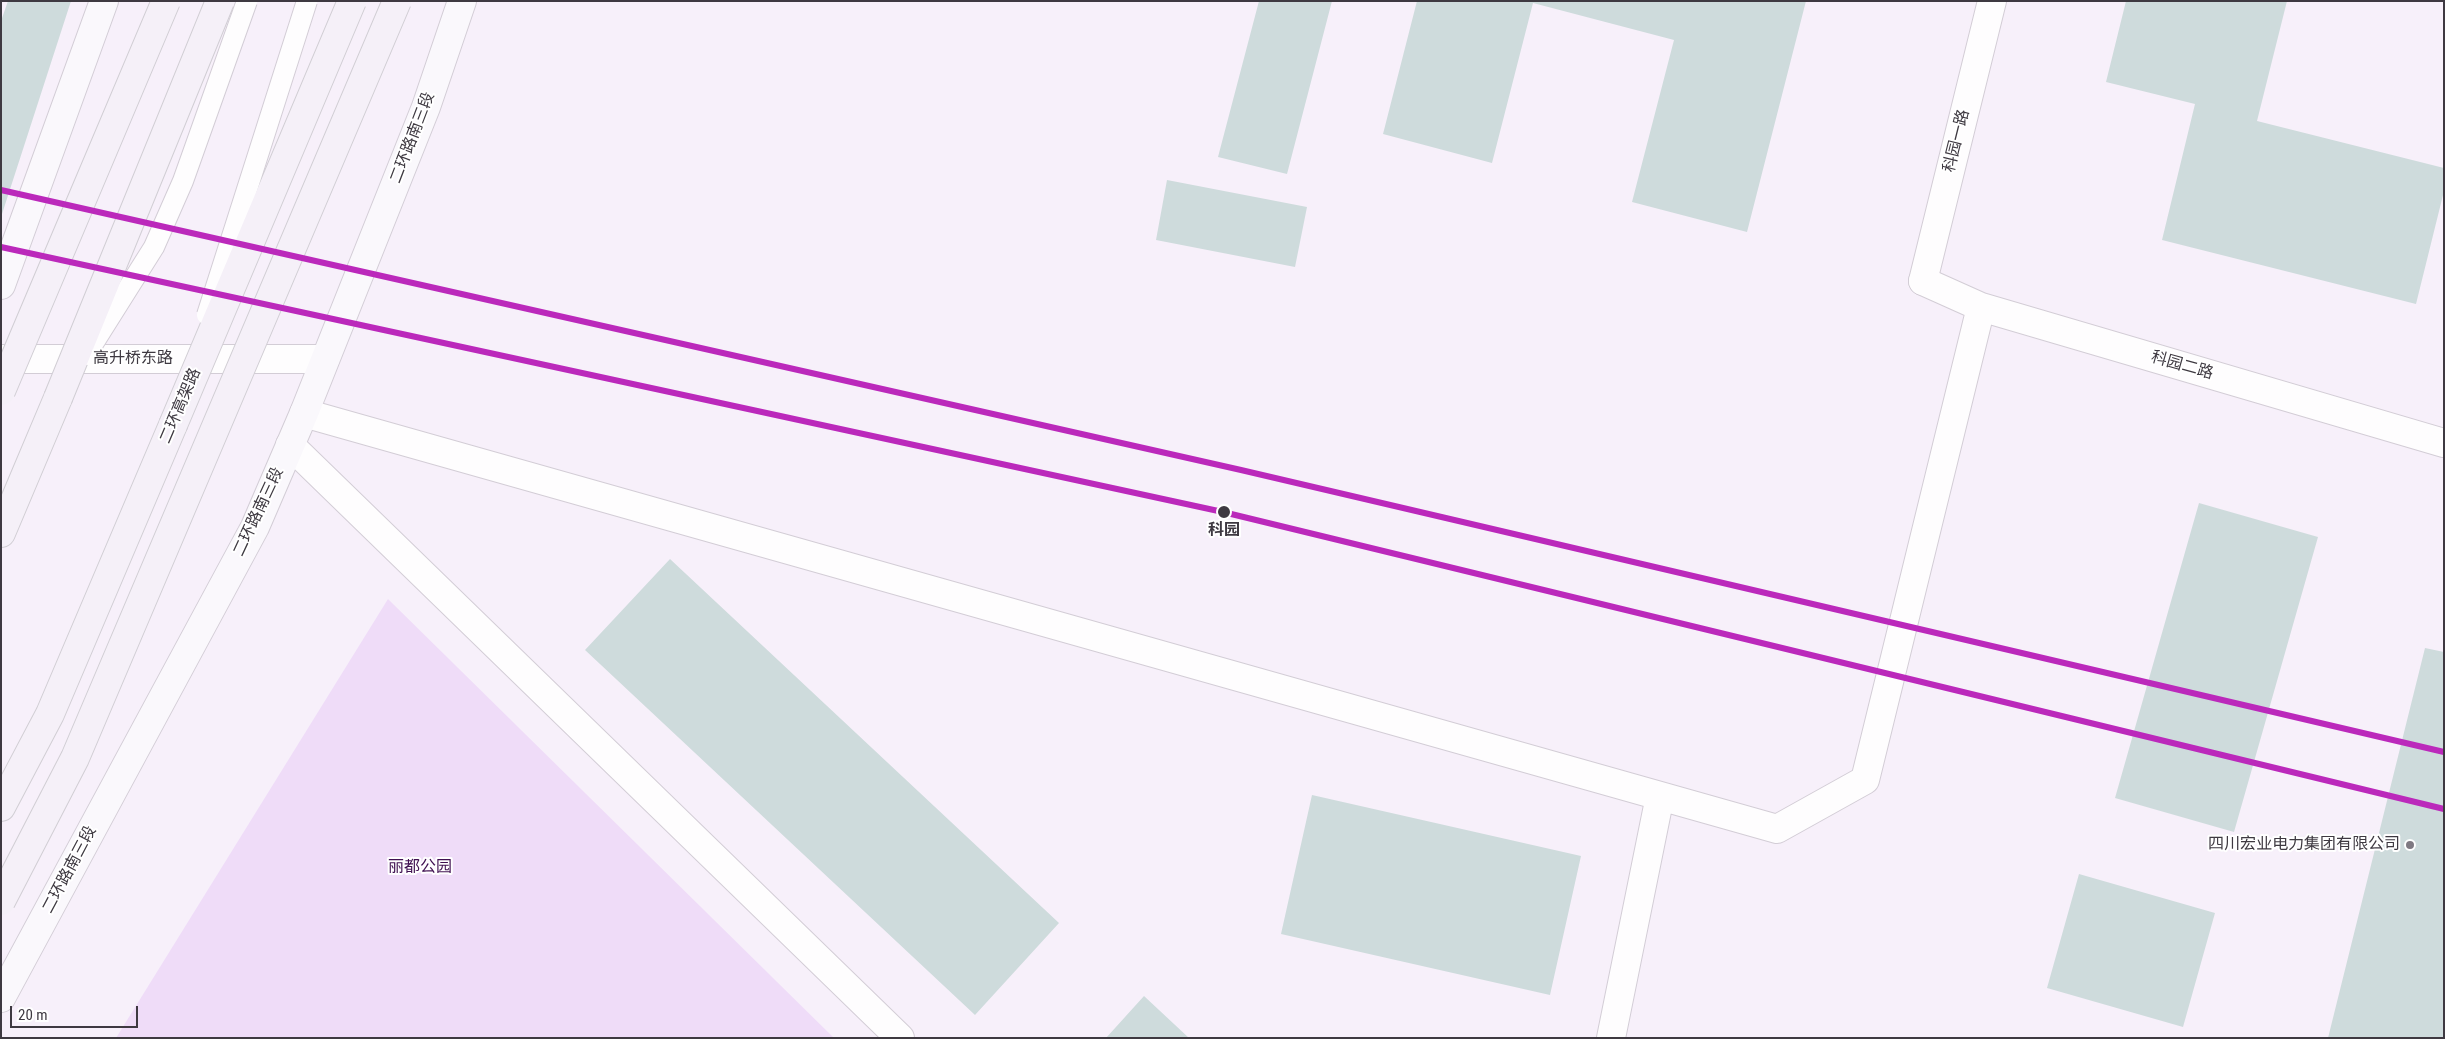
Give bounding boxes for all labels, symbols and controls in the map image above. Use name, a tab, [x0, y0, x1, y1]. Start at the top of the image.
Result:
street label: 二环路南三段	[387, 90, 439, 186]
street label: 科园一路	[1940, 108, 1974, 174]
street label: 科园二路	[2149, 348, 2215, 384]
street label: 高升桥东路	[93, 349, 173, 369]
street label: 二环高架路	[157, 365, 205, 447]
street label: 二环路南三段	[230, 464, 288, 560]
marker: 科园	[1216, 504, 1232, 520]
place label: 科园	[1208, 521, 1240, 541]
street label: 二环路南三段	[39, 823, 101, 917]
place label: 四川宏业电力集团有限公司	[2208, 835, 2400, 855]
marker: 四川宏业电力集团有限公司	[2404, 839, 2416, 851]
park label: 丽都公园	[388, 858, 452, 878]
scale bar	[12, 996, 140, 1028]
text: 20 m	[18, 1006, 48, 1024]

